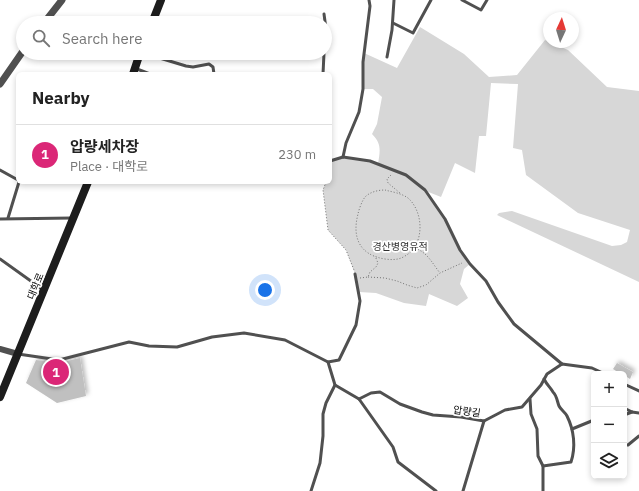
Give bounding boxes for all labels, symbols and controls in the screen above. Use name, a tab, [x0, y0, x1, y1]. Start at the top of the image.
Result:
north arrow	[543, 12, 579, 48]
search box	[16, 16, 332, 60]
icon: search	[30, 27, 52, 49]
text: Search here	[62, 29, 142, 48]
text: Nearby	[32, 87, 90, 109]
text: 압량세차장	[70, 137, 139, 156]
text: 1	[41, 146, 49, 163]
text: 230 m	[278, 146, 316, 163]
text: Place · 대학로	[70, 158, 148, 175]
park label: 경산병영유적	[372, 240, 428, 253]
street label: 대학로	[24, 271, 47, 301]
your location	[255, 280, 275, 300]
pin: 1	[43, 357, 69, 387]
map controls	[591, 371, 627, 479]
button: +	[591, 371, 627, 407]
street label: 압량길	[452, 403, 482, 420]
button: −	[591, 407, 627, 443]
button: layers	[591, 443, 627, 479]

